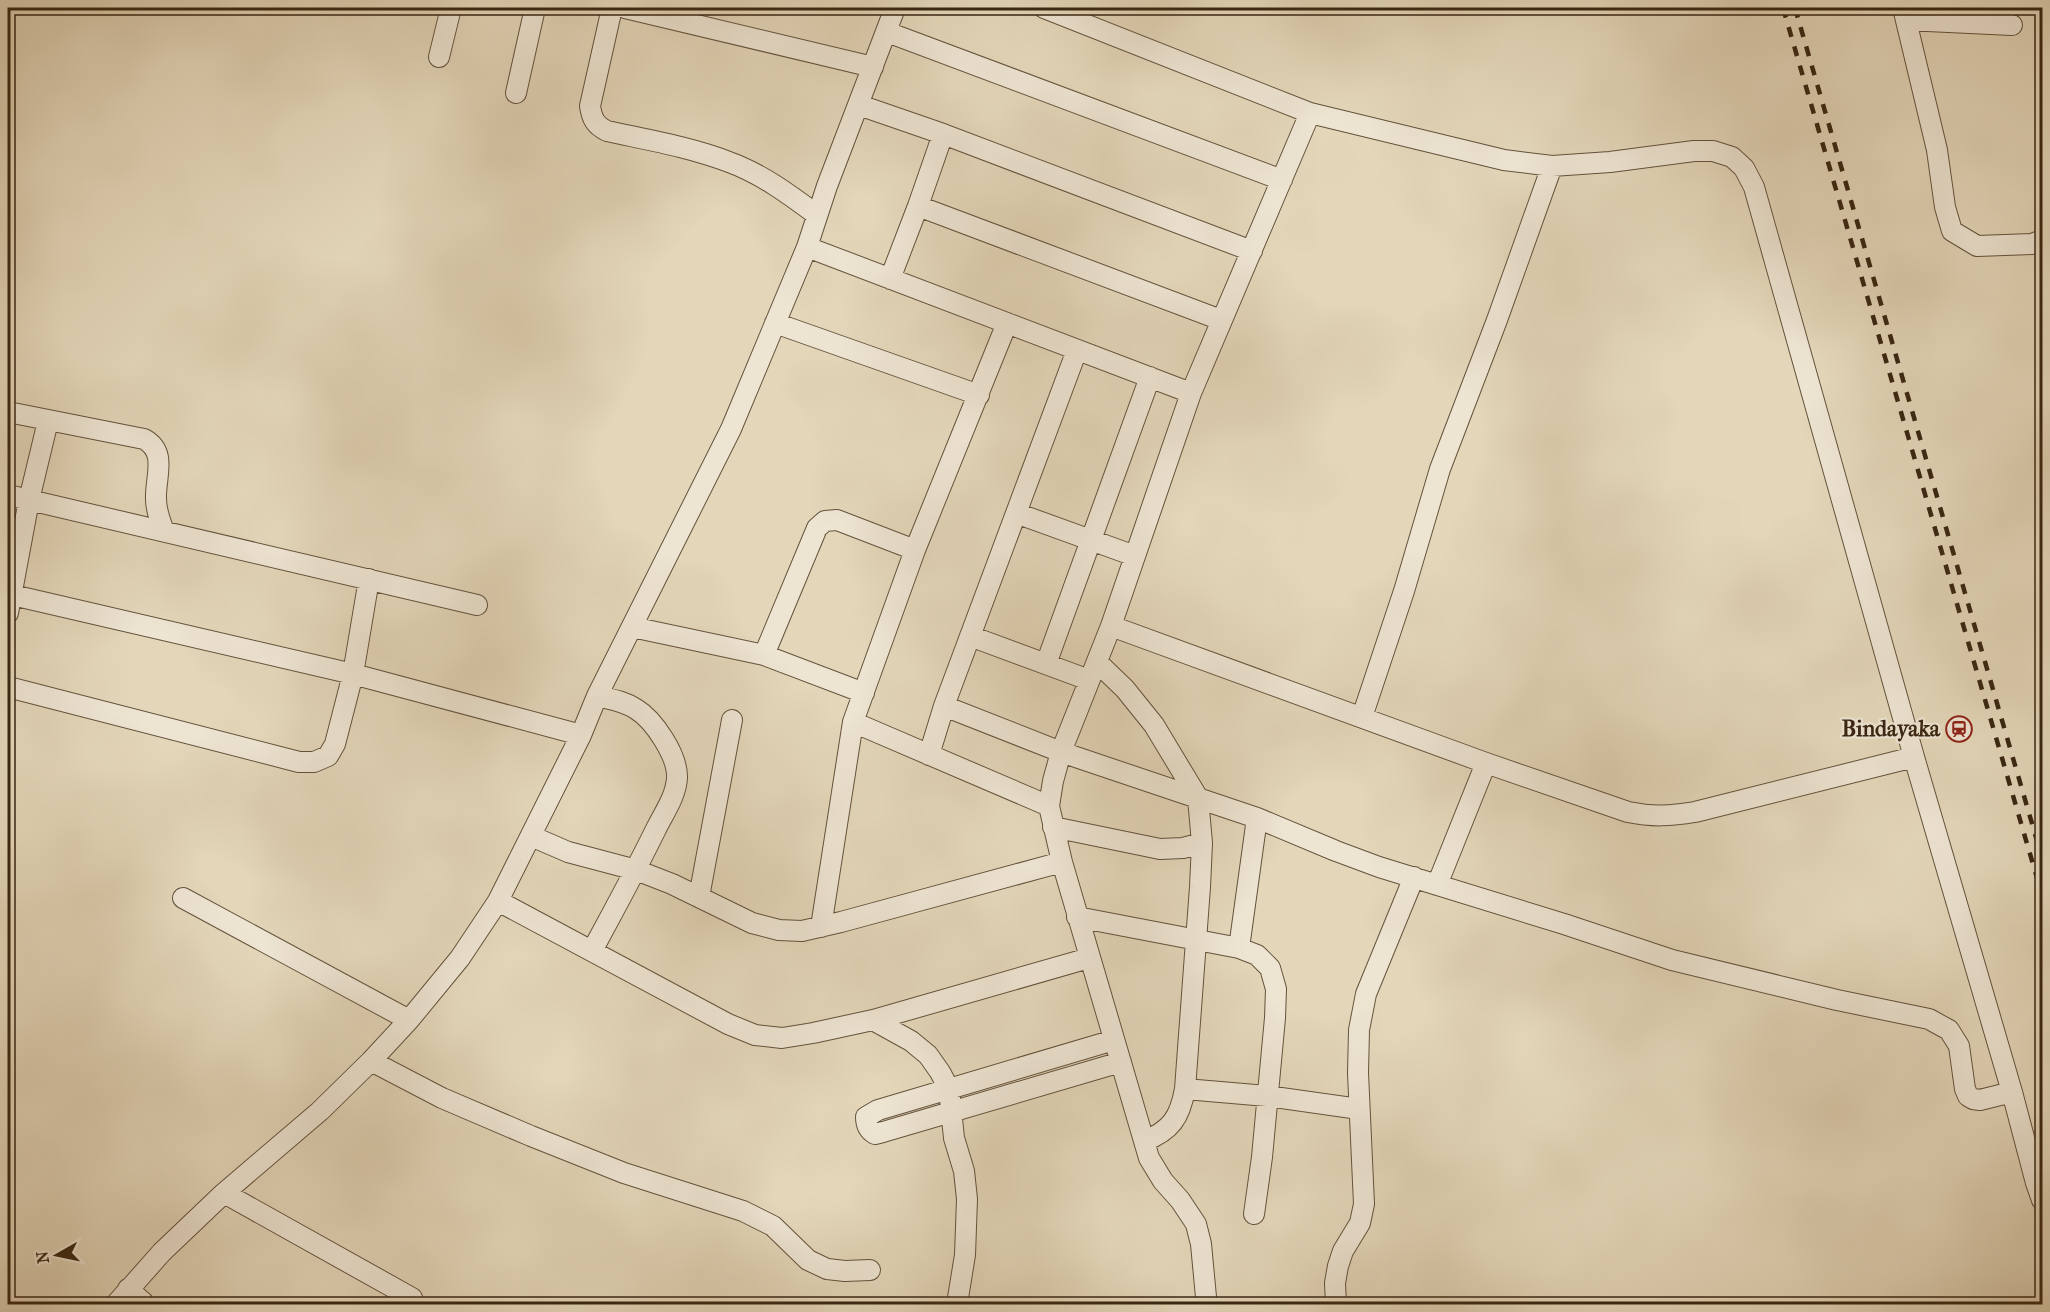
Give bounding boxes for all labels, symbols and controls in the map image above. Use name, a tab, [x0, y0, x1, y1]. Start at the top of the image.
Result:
station icon: Bindayaka	[1944, 714, 1974, 744]
place label: Bindayaka	[1842, 716, 1941, 742]
north arrow	[27, 1225, 87, 1285]
text: N	[32, 1249, 53, 1265]

